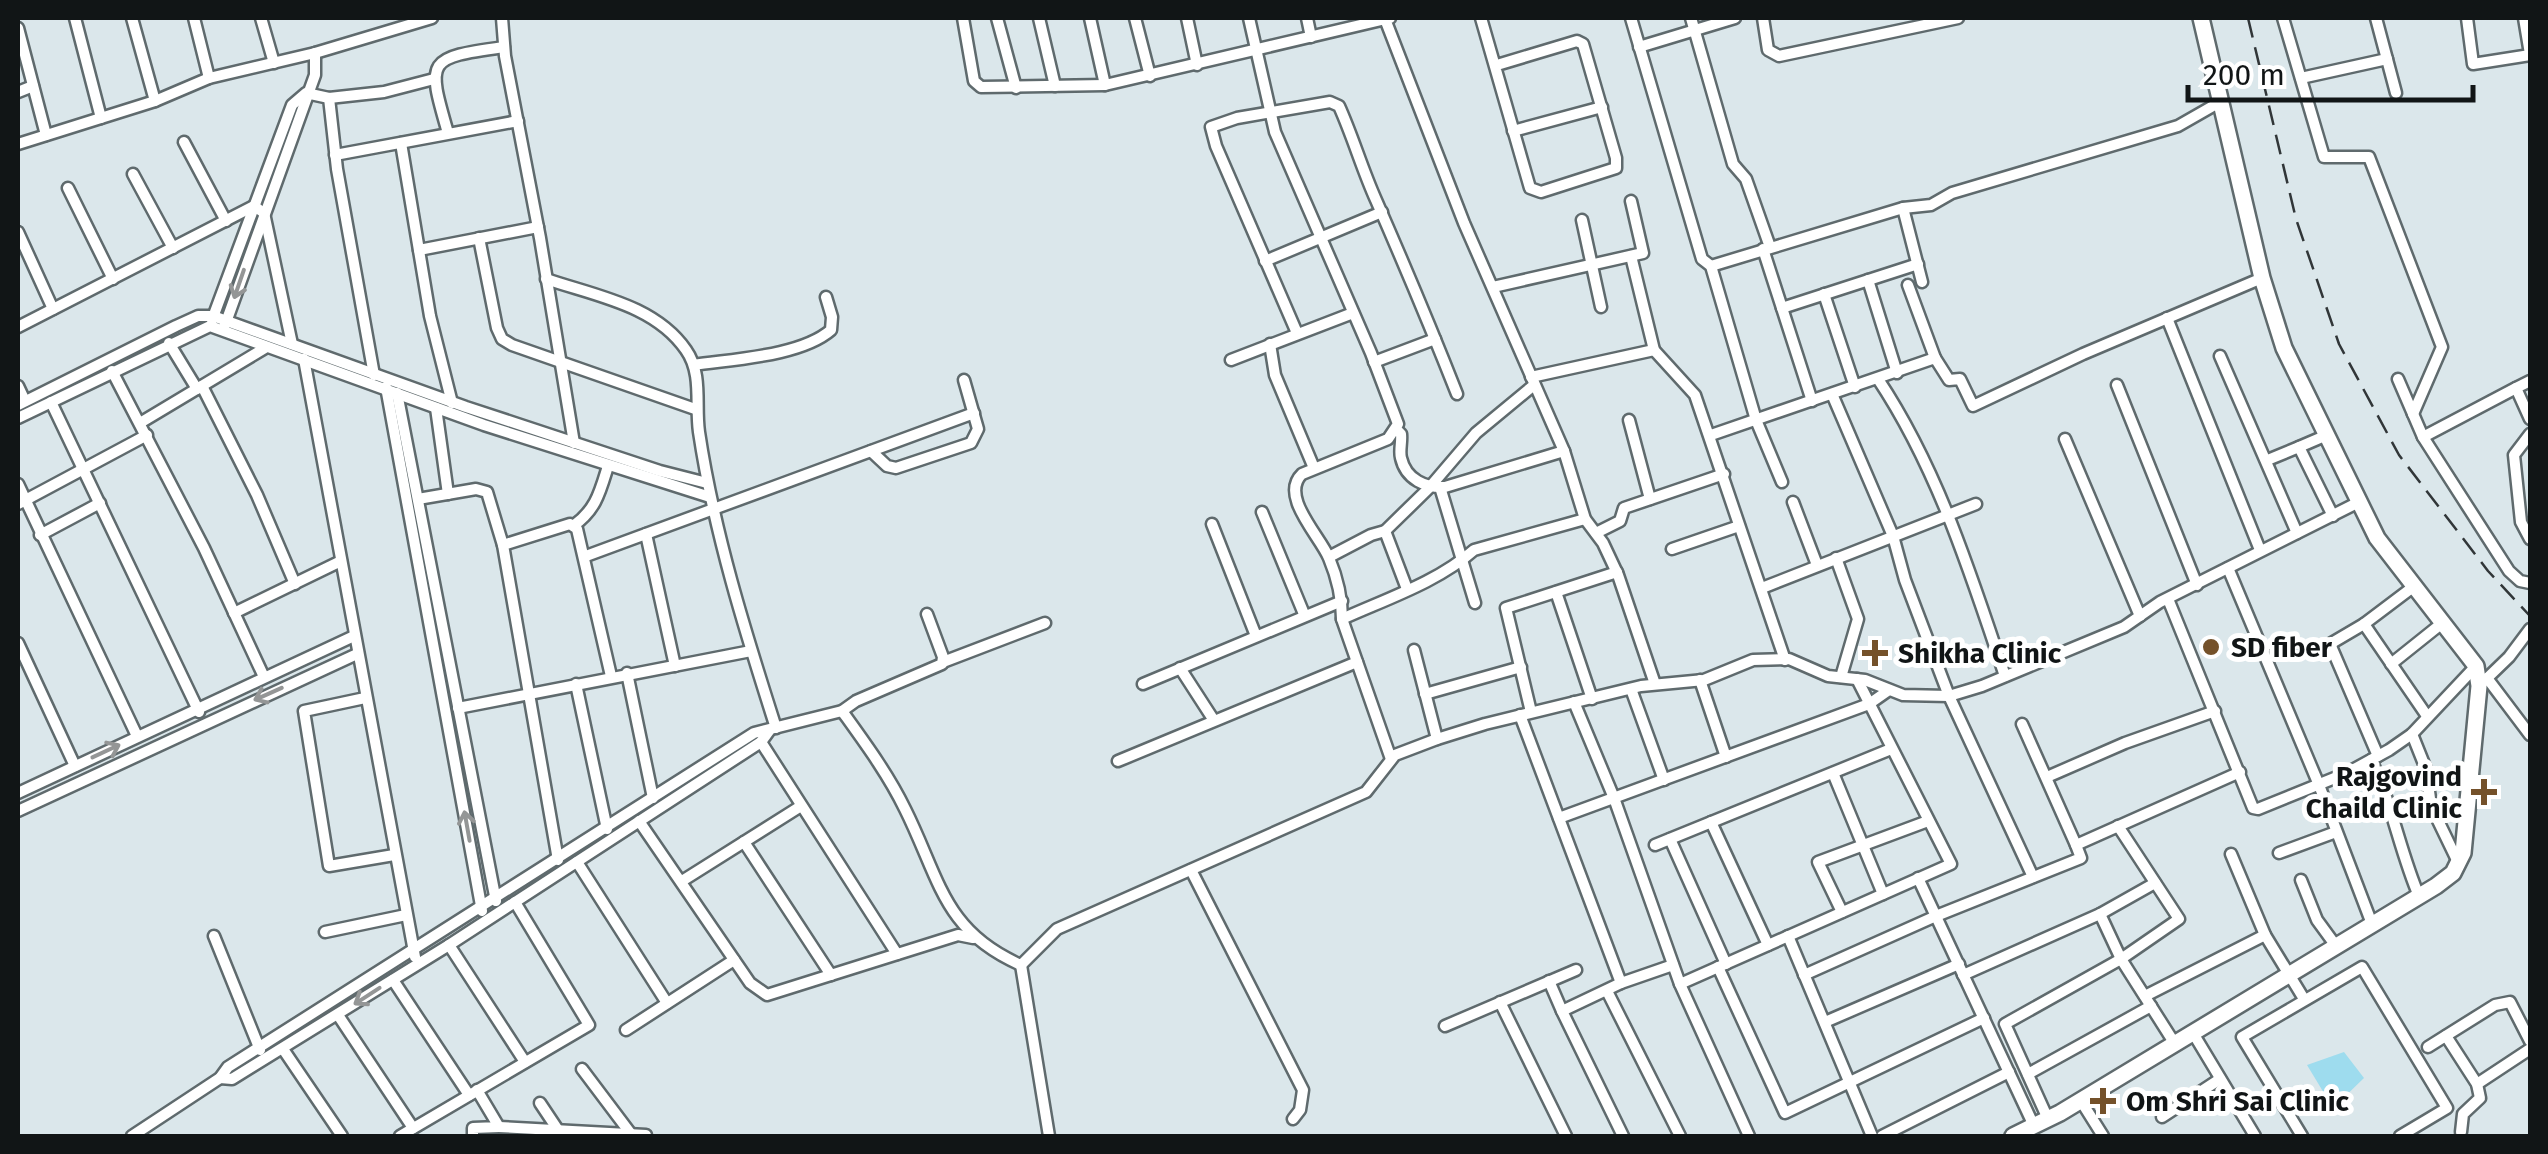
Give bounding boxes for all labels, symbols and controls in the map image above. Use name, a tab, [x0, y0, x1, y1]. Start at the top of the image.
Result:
scale bar	[2188, 40, 2473, 102]
text: 200 m	[2203, 57, 2285, 93]
one-way arrow	[229, 268, 247, 300]
place label: SD fiber	[2231, 631, 2333, 664]
marker: SD fiber	[2200, 636, 2222, 658]
place label: Shikha Clinic	[1898, 637, 2062, 670]
marker: Shikha Clinic	[1862, 640, 1888, 666]
one-way arrow	[253, 686, 284, 704]
one-way arrow	[90, 741, 120, 760]
place label: Rajgovind Chaild Clinic	[2306, 760, 2463, 825]
marker: Rajgovind Chaild Clinic	[2471, 779, 2497, 805]
one-way arrow	[457, 810, 476, 843]
one-way arrow	[354, 986, 382, 1007]
place label: Om Shri Sai Clinic	[2126, 1085, 2350, 1118]
marker: Om Shri Sai Clinic	[2090, 1088, 2116, 1114]

